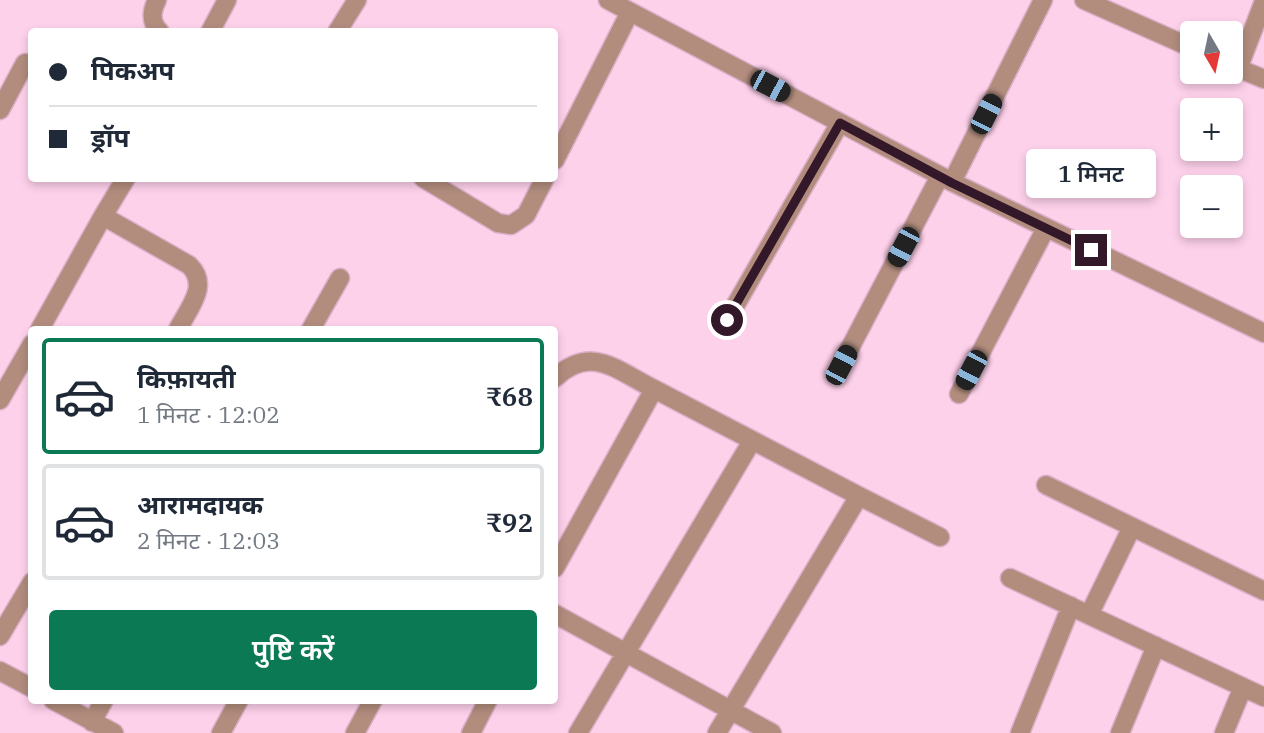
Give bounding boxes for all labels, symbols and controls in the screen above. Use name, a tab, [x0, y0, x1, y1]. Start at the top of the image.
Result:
north arrow	[1180, 21, 1242, 84]
map controls	[1180, 21, 1243, 238]
text: पिकअप	[91, 53, 174, 87]
car	[747, 67, 794, 105]
car	[968, 91, 1005, 137]
button: +	[1180, 98, 1243, 161]
text: ड्रॉप	[91, 120, 129, 154]
callout: 1 मिनट	[1026, 148, 1156, 198]
text: 1 मिनट	[1058, 158, 1124, 188]
button: −	[1180, 175, 1243, 238]
car	[884, 224, 923, 270]
route end	[1075, 234, 1107, 266]
route start	[711, 304, 743, 336]
car	[822, 342, 861, 388]
car	[952, 347, 991, 393]
text: किफ़ायती	[137, 361, 236, 395]
icon: car	[53, 365, 116, 428]
text: ₹68	[485, 379, 533, 413]
text: 1 मिनट · 12:02	[137, 399, 280, 429]
text: आरामदायक	[137, 487, 263, 521]
icon: car	[53, 491, 116, 554]
text: ₹92	[485, 505, 533, 539]
text: 2 मिनट · 12:03	[137, 525, 280, 555]
button: पुष्टि करें	[49, 610, 537, 690]

